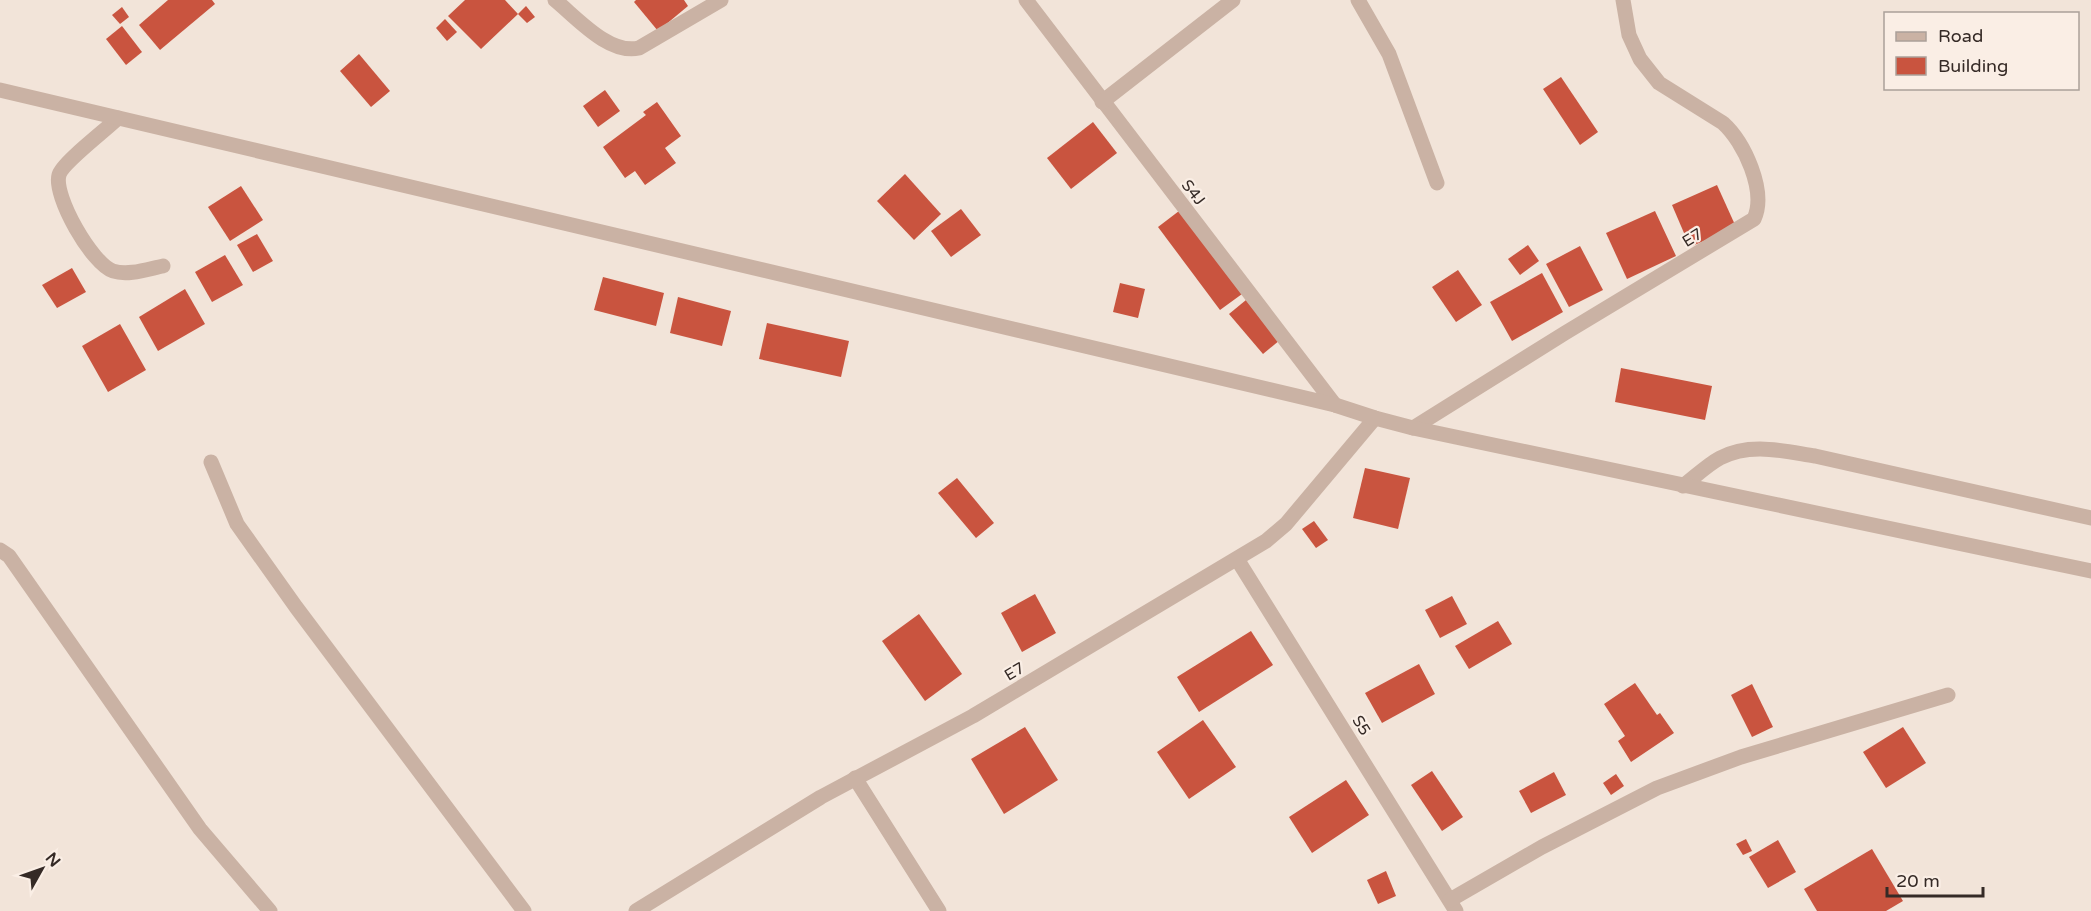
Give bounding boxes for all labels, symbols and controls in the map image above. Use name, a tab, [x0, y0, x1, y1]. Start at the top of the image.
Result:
legend	[1884, 12, 2079, 90]
text: Road	[1938, 25, 1983, 47]
text: Building	[1938, 55, 2008, 77]
street label: S4J	[1177, 176, 1210, 210]
street label: E7	[1679, 224, 1706, 252]
street label: E7	[1001, 658, 1028, 686]
street label: S5	[1347, 712, 1375, 739]
north arrow	[12, 839, 72, 899]
text: N	[41, 849, 65, 871]
scale bar	[1887, 860, 1983, 898]
text: 20 m	[1896, 870, 1940, 892]

